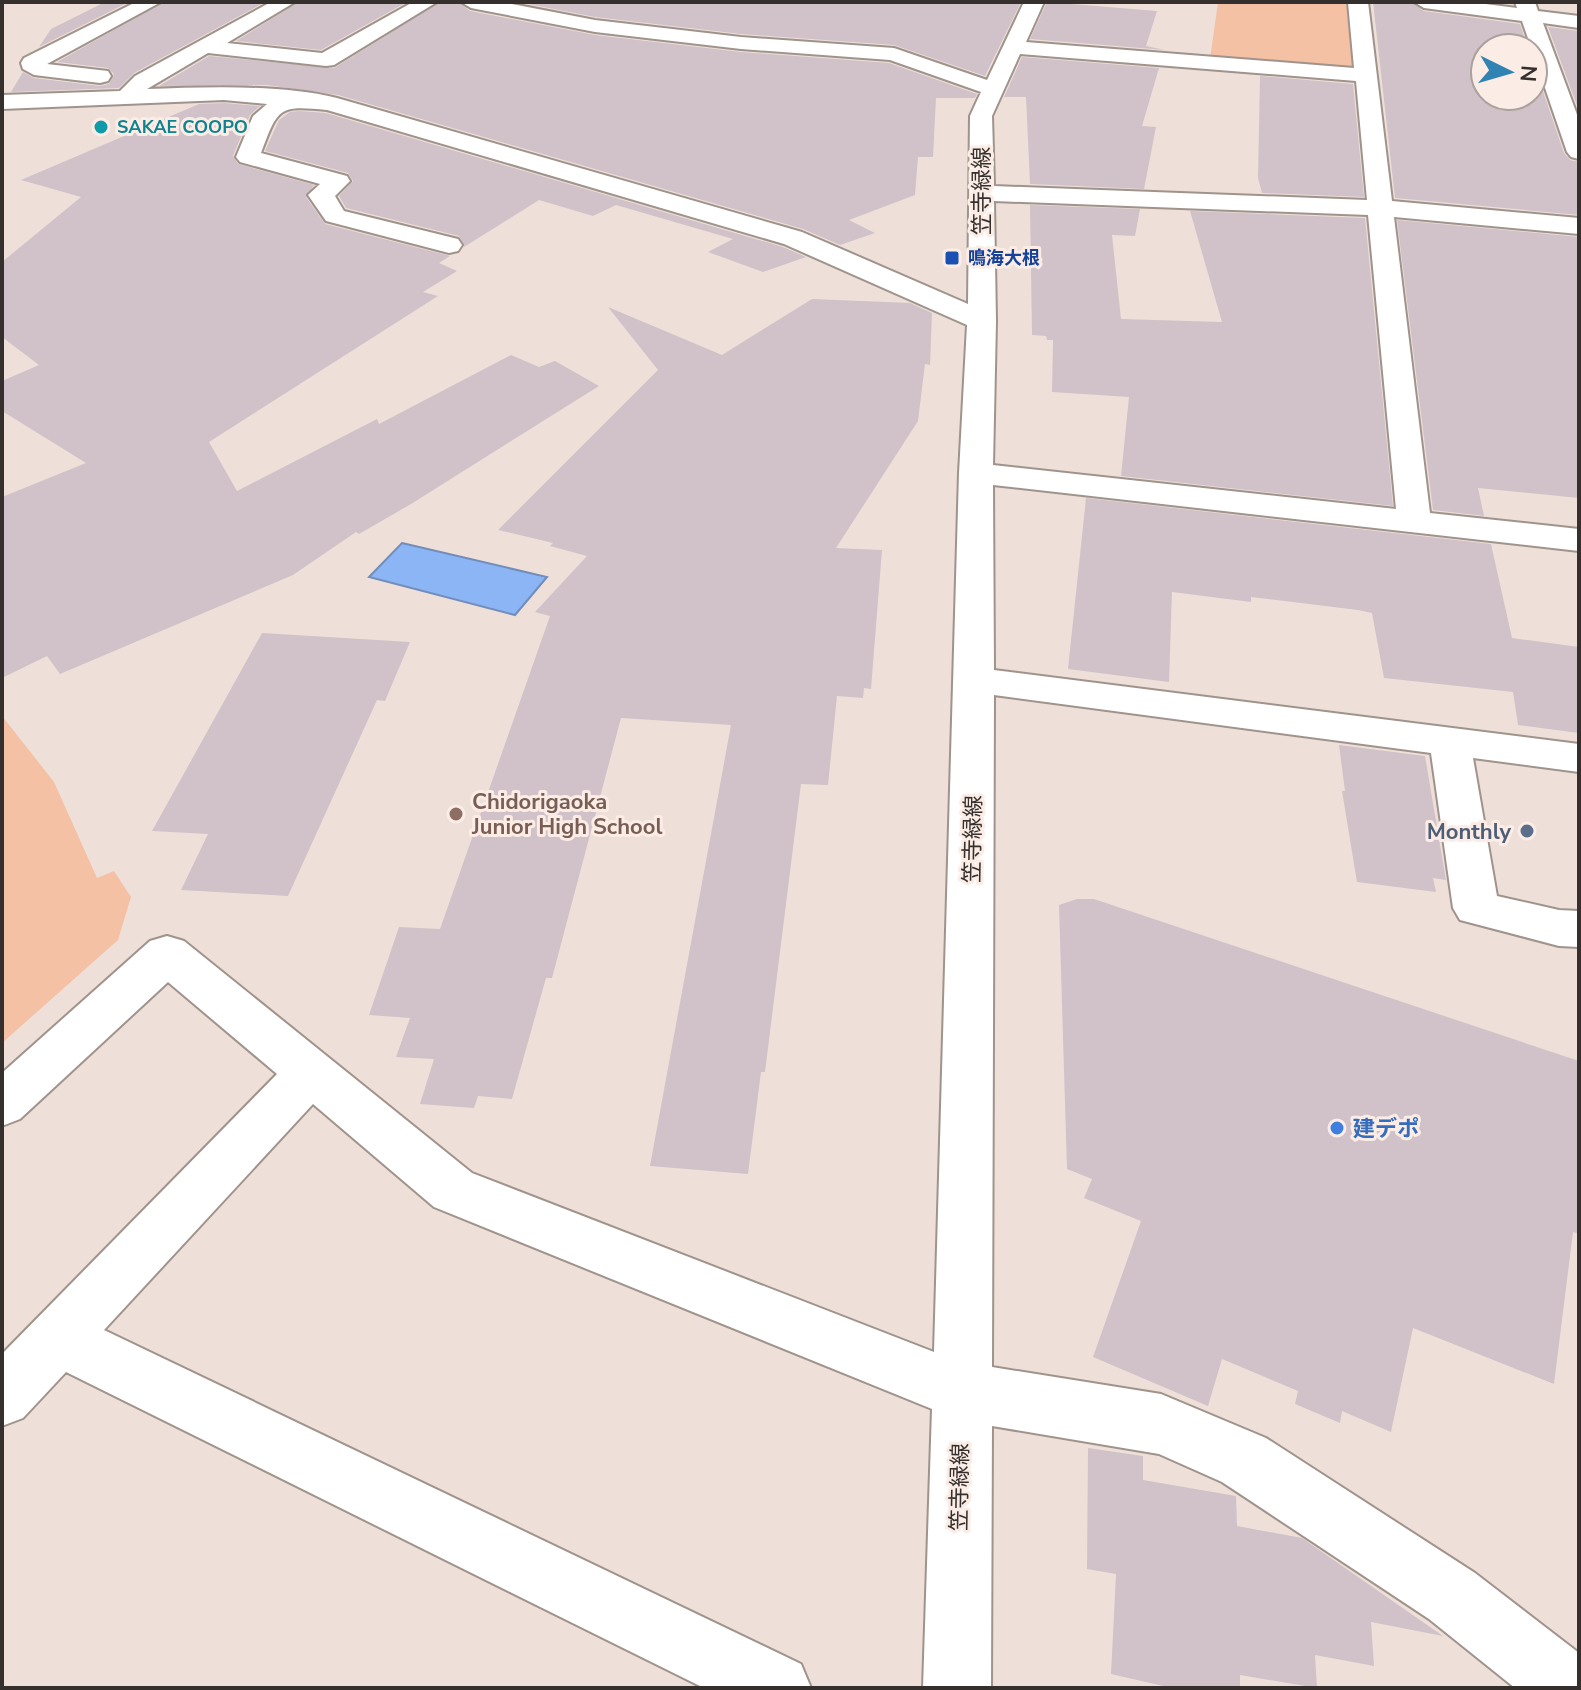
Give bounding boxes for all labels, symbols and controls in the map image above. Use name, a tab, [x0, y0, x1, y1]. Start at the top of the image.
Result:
north arrow	[1469, 32, 1549, 112]
text: N	[1512, 64, 1544, 83]
place label: SAKAE COOPO	[117, 115, 248, 139]
marker: SAKAE COOPO	[92, 118, 110, 136]
street label: 笠寺緑線	[967, 147, 997, 235]
place label: 鳴海大根	[968, 246, 1040, 270]
marker: 鳴海大根	[943, 249, 961, 267]
place label: Chidorigaoka Junior High School	[471, 787, 662, 842]
street label: 笠寺緑線	[957, 795, 989, 883]
marker: Chidorigaoka Junior High School	[447, 805, 465, 823]
place label: Monthly	[1427, 817, 1511, 847]
marker: Monthly	[1518, 822, 1536, 840]
place label: 建デポ	[1353, 1114, 1419, 1144]
marker: 建デポ	[1328, 1119, 1346, 1137]
street label: 笠寺緑線	[944, 1443, 976, 1531]

